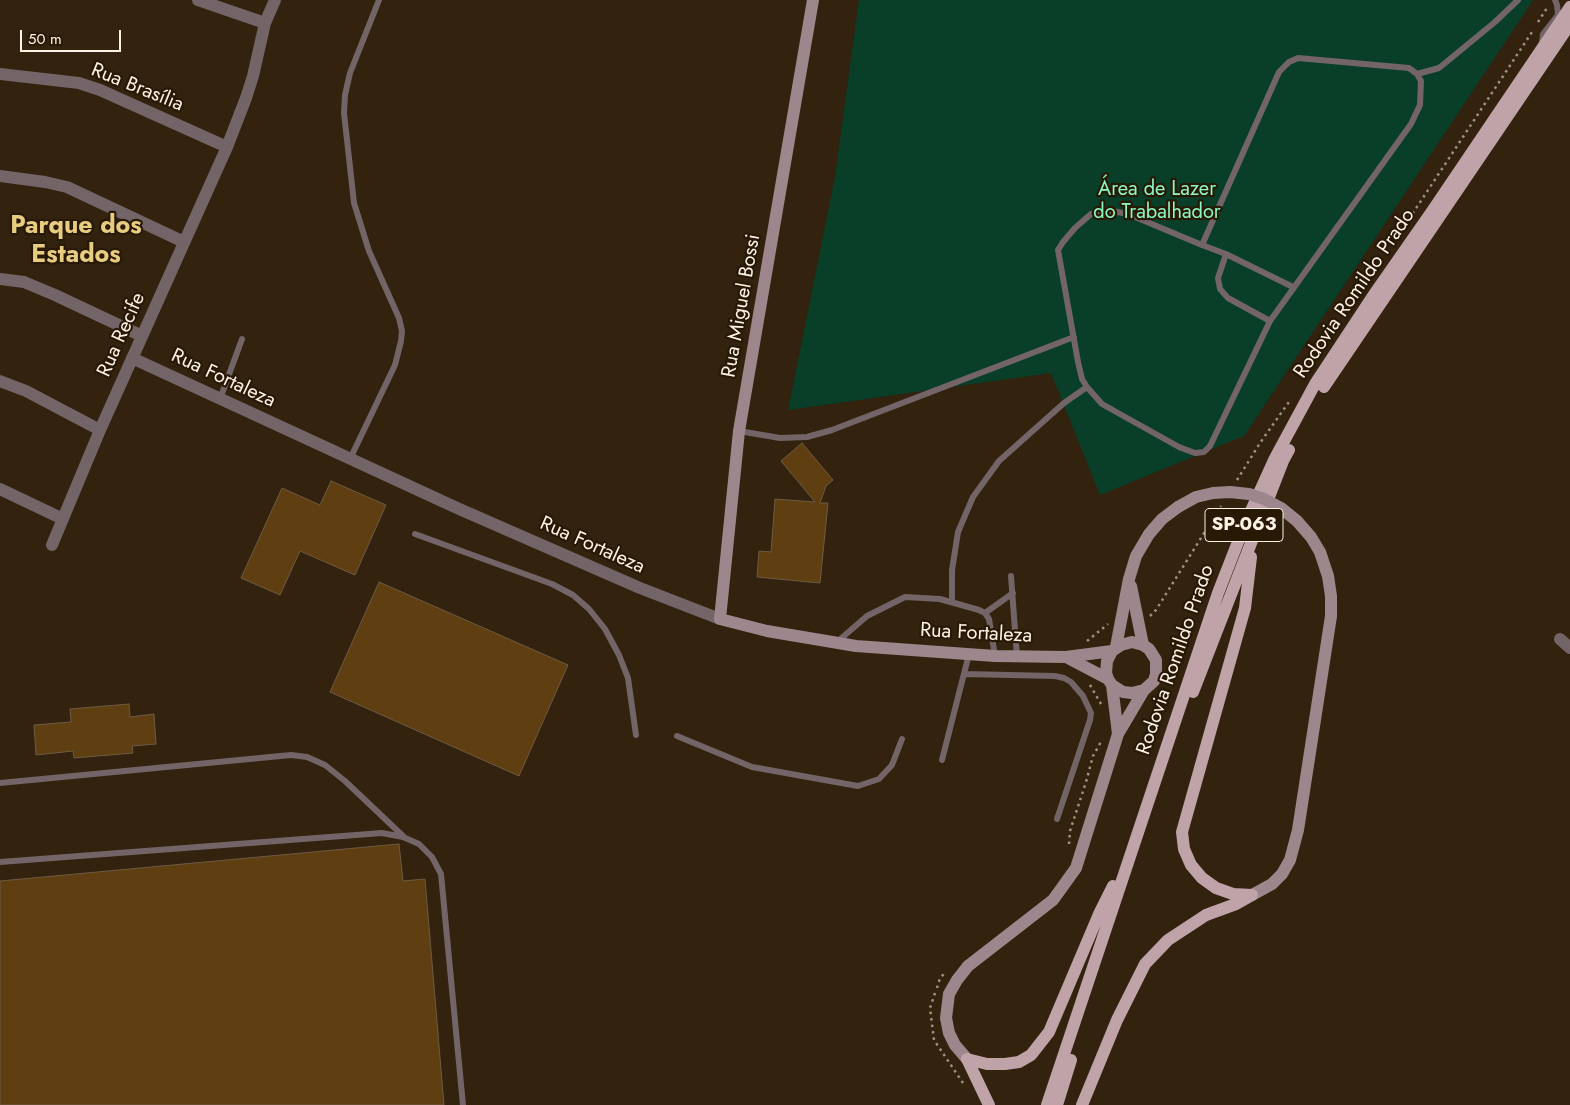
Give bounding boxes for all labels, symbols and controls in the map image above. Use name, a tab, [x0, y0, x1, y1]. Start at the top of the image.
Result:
scale bar	[22, 20, 124, 52]
text: 50 m	[28, 28, 62, 50]
street label: Rua Brasília	[87, 59, 187, 117]
park label: Área de Lazer do Trabalhador	[1093, 178, 1221, 225]
street label: Rodovia Romildo Prado	[1289, 205, 1421, 383]
district label: Parque dos Estados	[10, 212, 142, 271]
street label: Rua Miguel Bossi	[718, 233, 766, 379]
street label: Rua Recife	[93, 289, 151, 381]
street label: Rua Fortaleza	[167, 344, 279, 414]
road number: SP-063	[1205, 508, 1283, 542]
street label: Rua Fortaleza	[536, 512, 648, 580]
street label: Rodovia Romildo Prado	[1132, 562, 1220, 758]
street label: Rua Fortaleza	[919, 619, 1033, 649]

